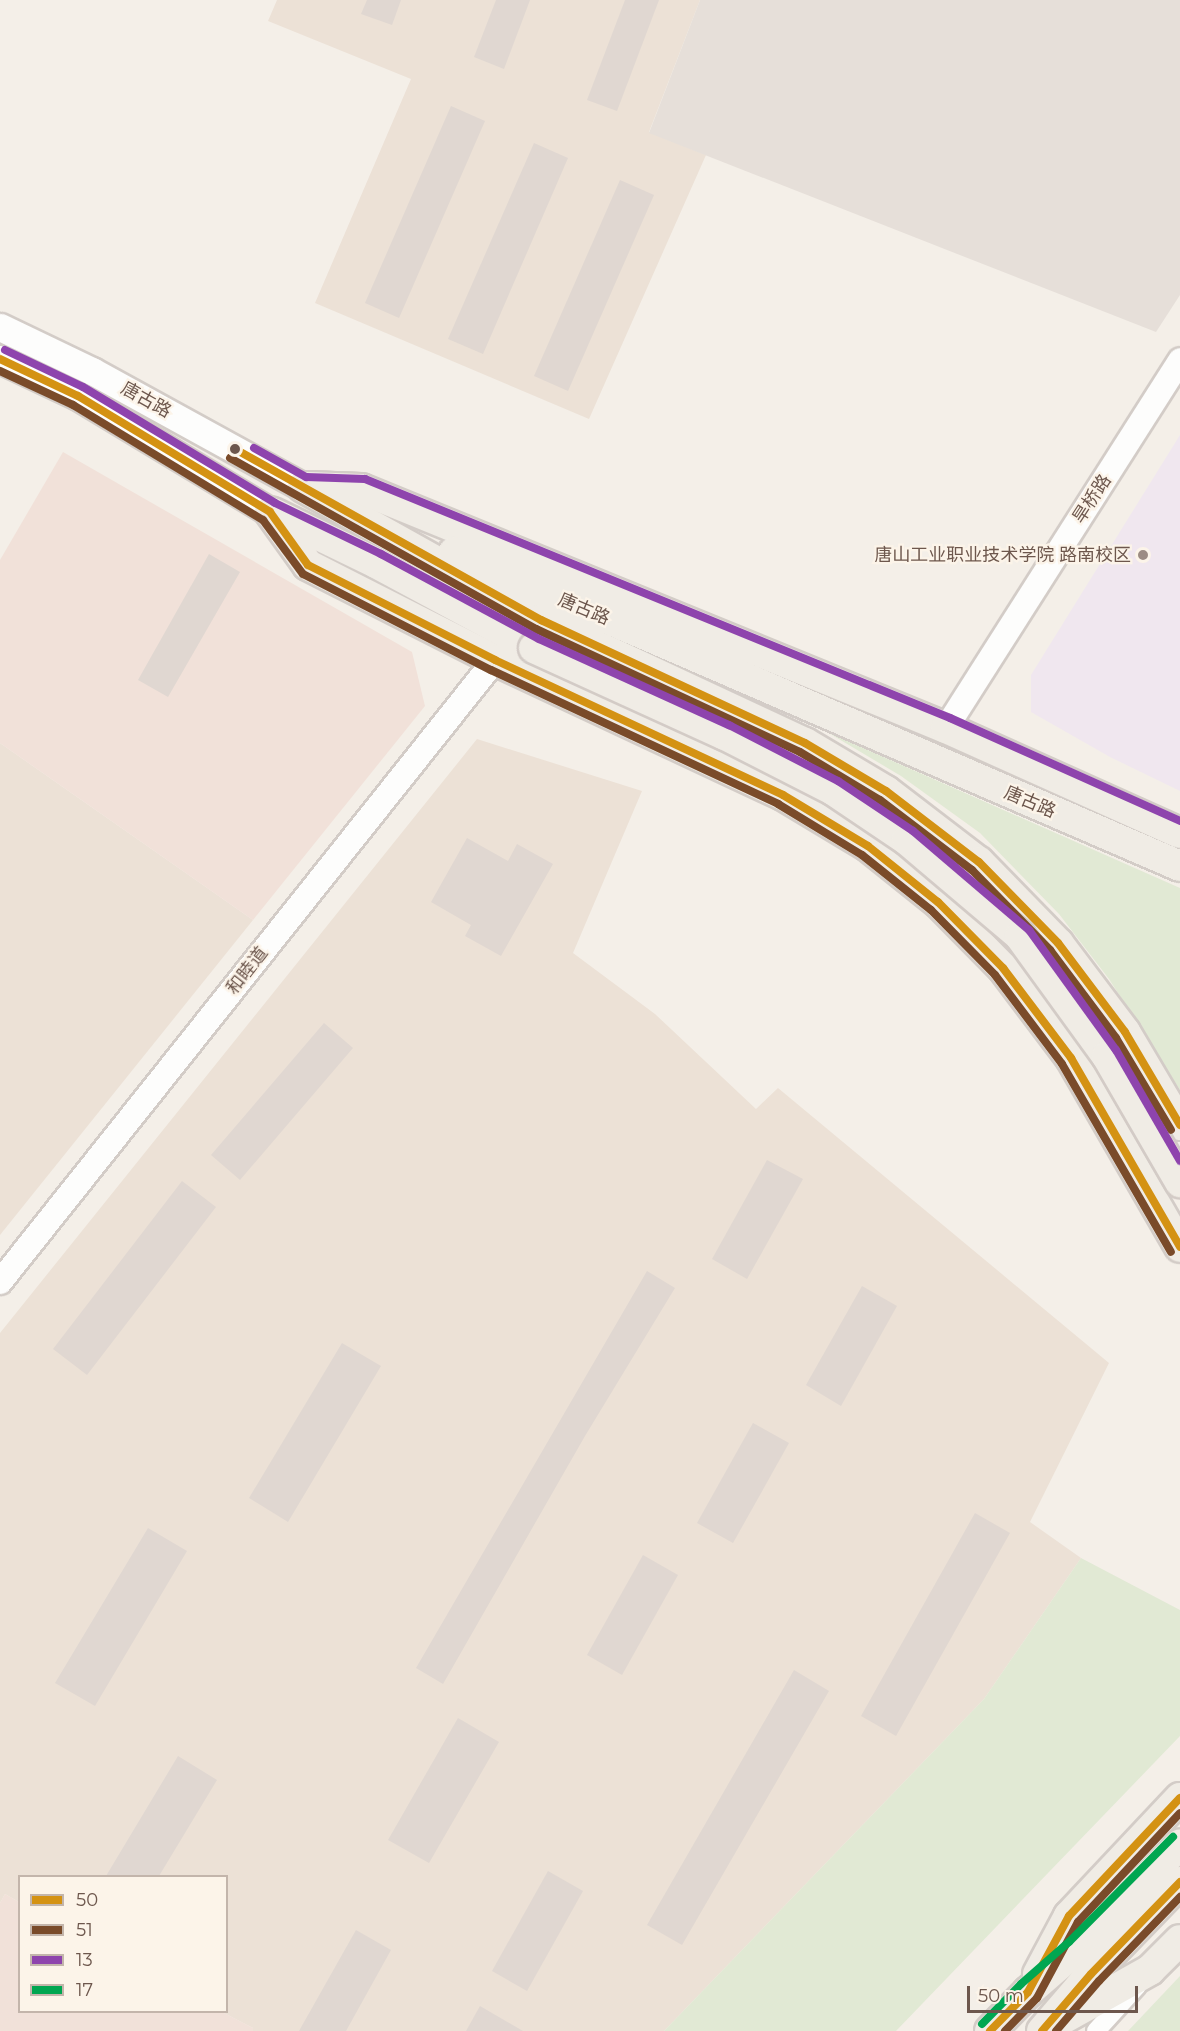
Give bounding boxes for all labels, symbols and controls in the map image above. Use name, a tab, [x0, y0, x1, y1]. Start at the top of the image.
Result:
street label: 唐古路	[117, 377, 175, 423]
unlabelled marker	[229, 443, 241, 455]
street label: 旱桥路	[1068, 470, 1116, 528]
place label: 唐山工业职业技术学院 路南校区	[874, 544, 1131, 566]
marker: 唐山工业职业技术学院 路南校区	[1136, 548, 1150, 562]
street label: 唐古路	[555, 589, 613, 629]
street label: 唐古路	[1001, 782, 1059, 822]
street label: 和睦道	[222, 943, 272, 999]
legend	[18, 1875, 228, 2013]
text: 50	[76, 1889, 98, 1911]
text: 51	[76, 1919, 93, 1941]
text: 13	[76, 1949, 93, 1971]
scale bar	[970, 1974, 1141, 2012]
text: 17	[76, 1979, 93, 2001]
text: 50 m	[978, 1985, 1024, 2007]

